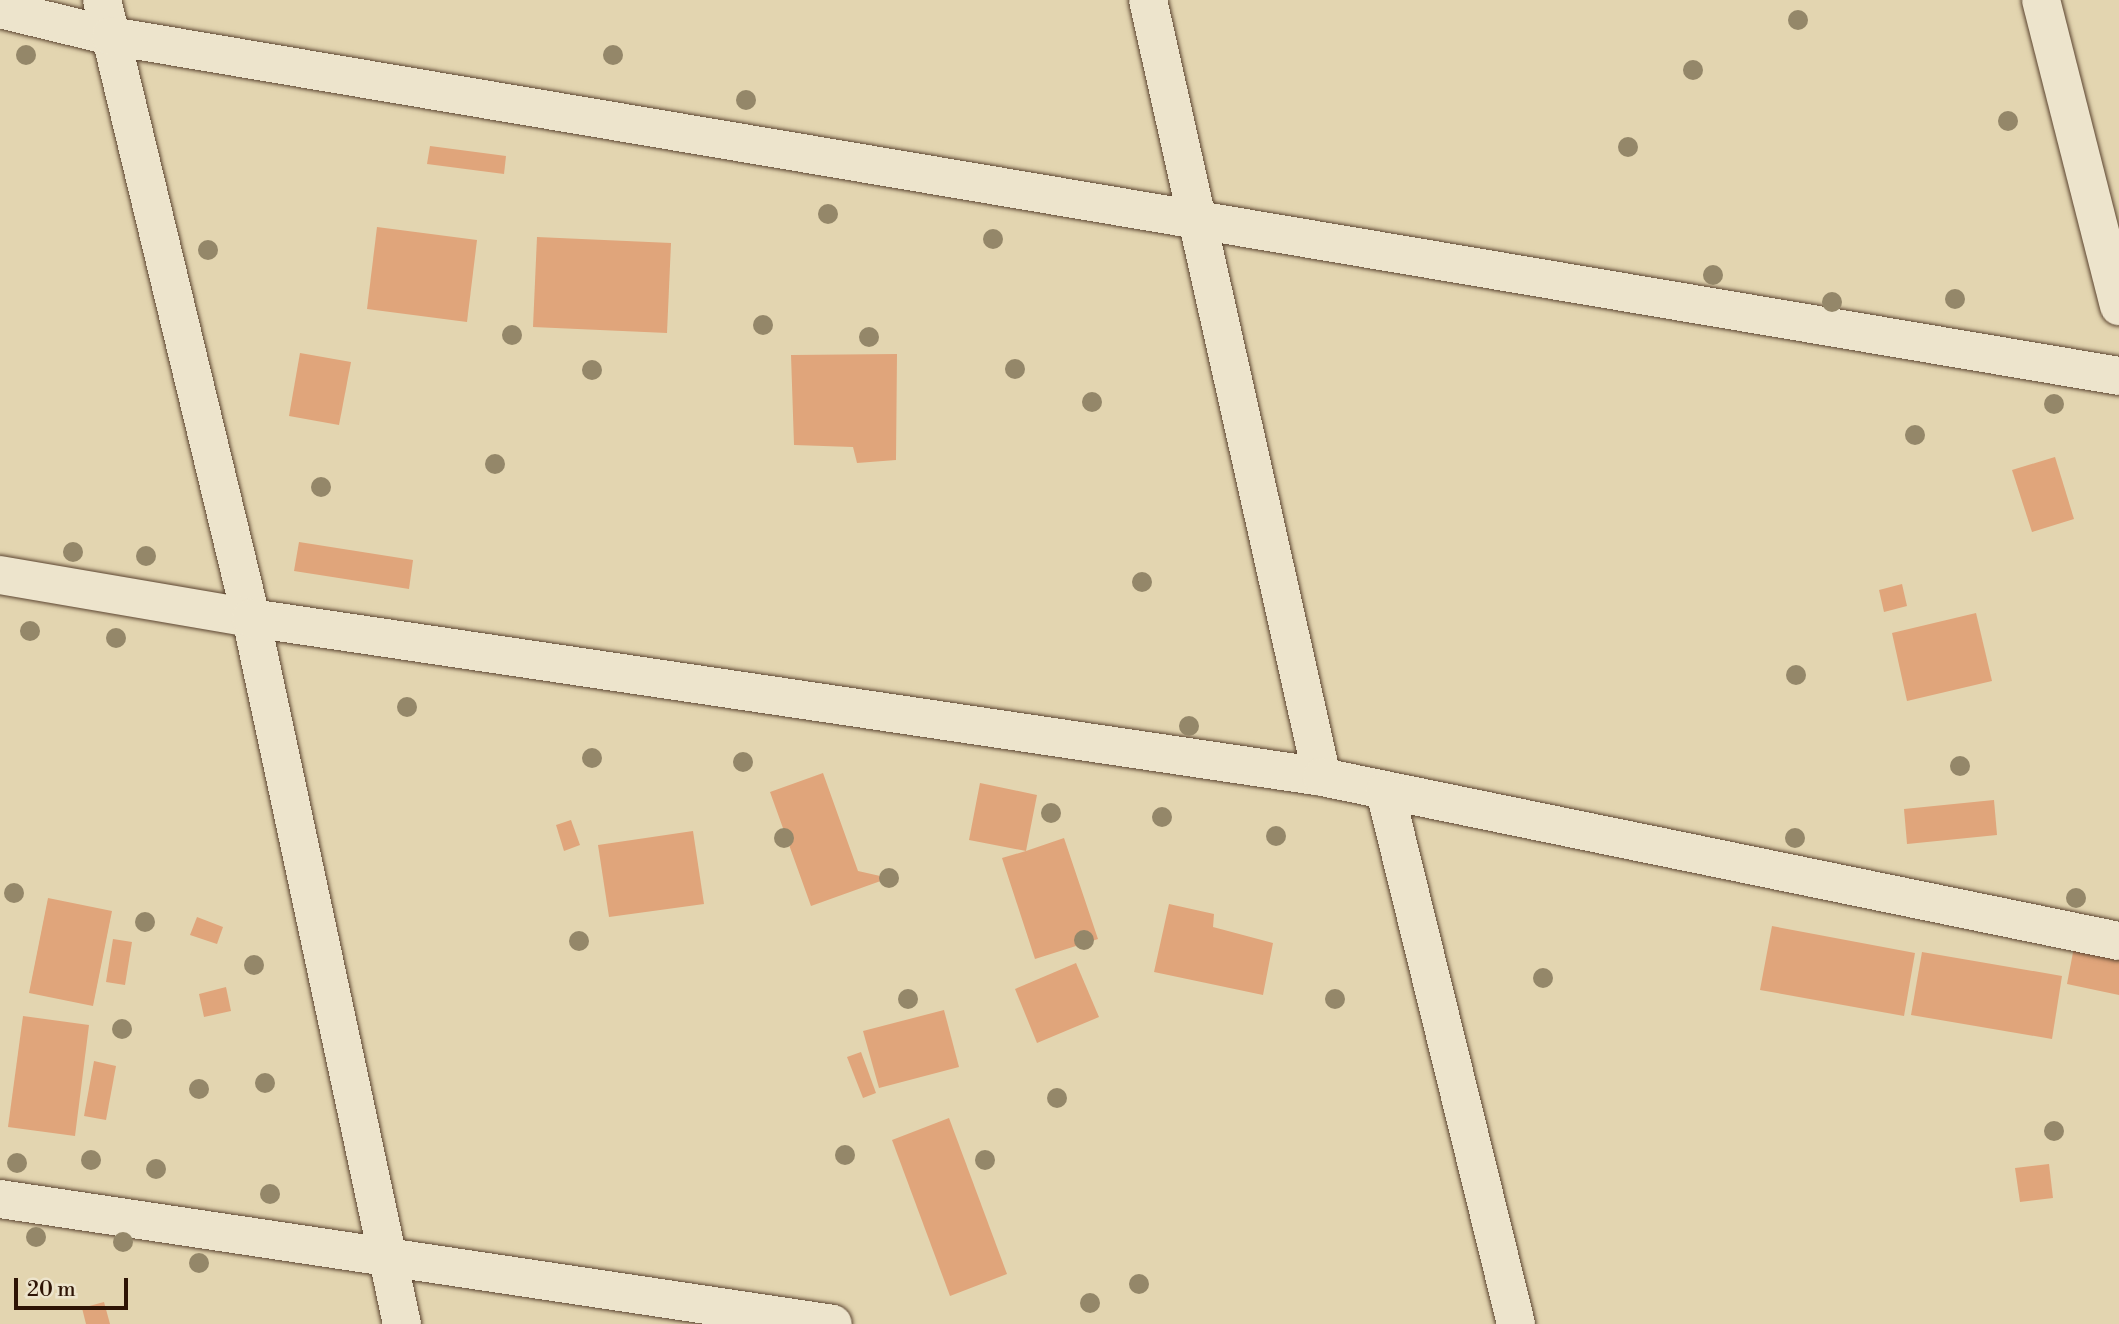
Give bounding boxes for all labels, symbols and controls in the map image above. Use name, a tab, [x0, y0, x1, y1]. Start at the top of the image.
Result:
scale bar	[18, 1264, 131, 1308]
text: 20 m	[27, 1277, 76, 1303]

